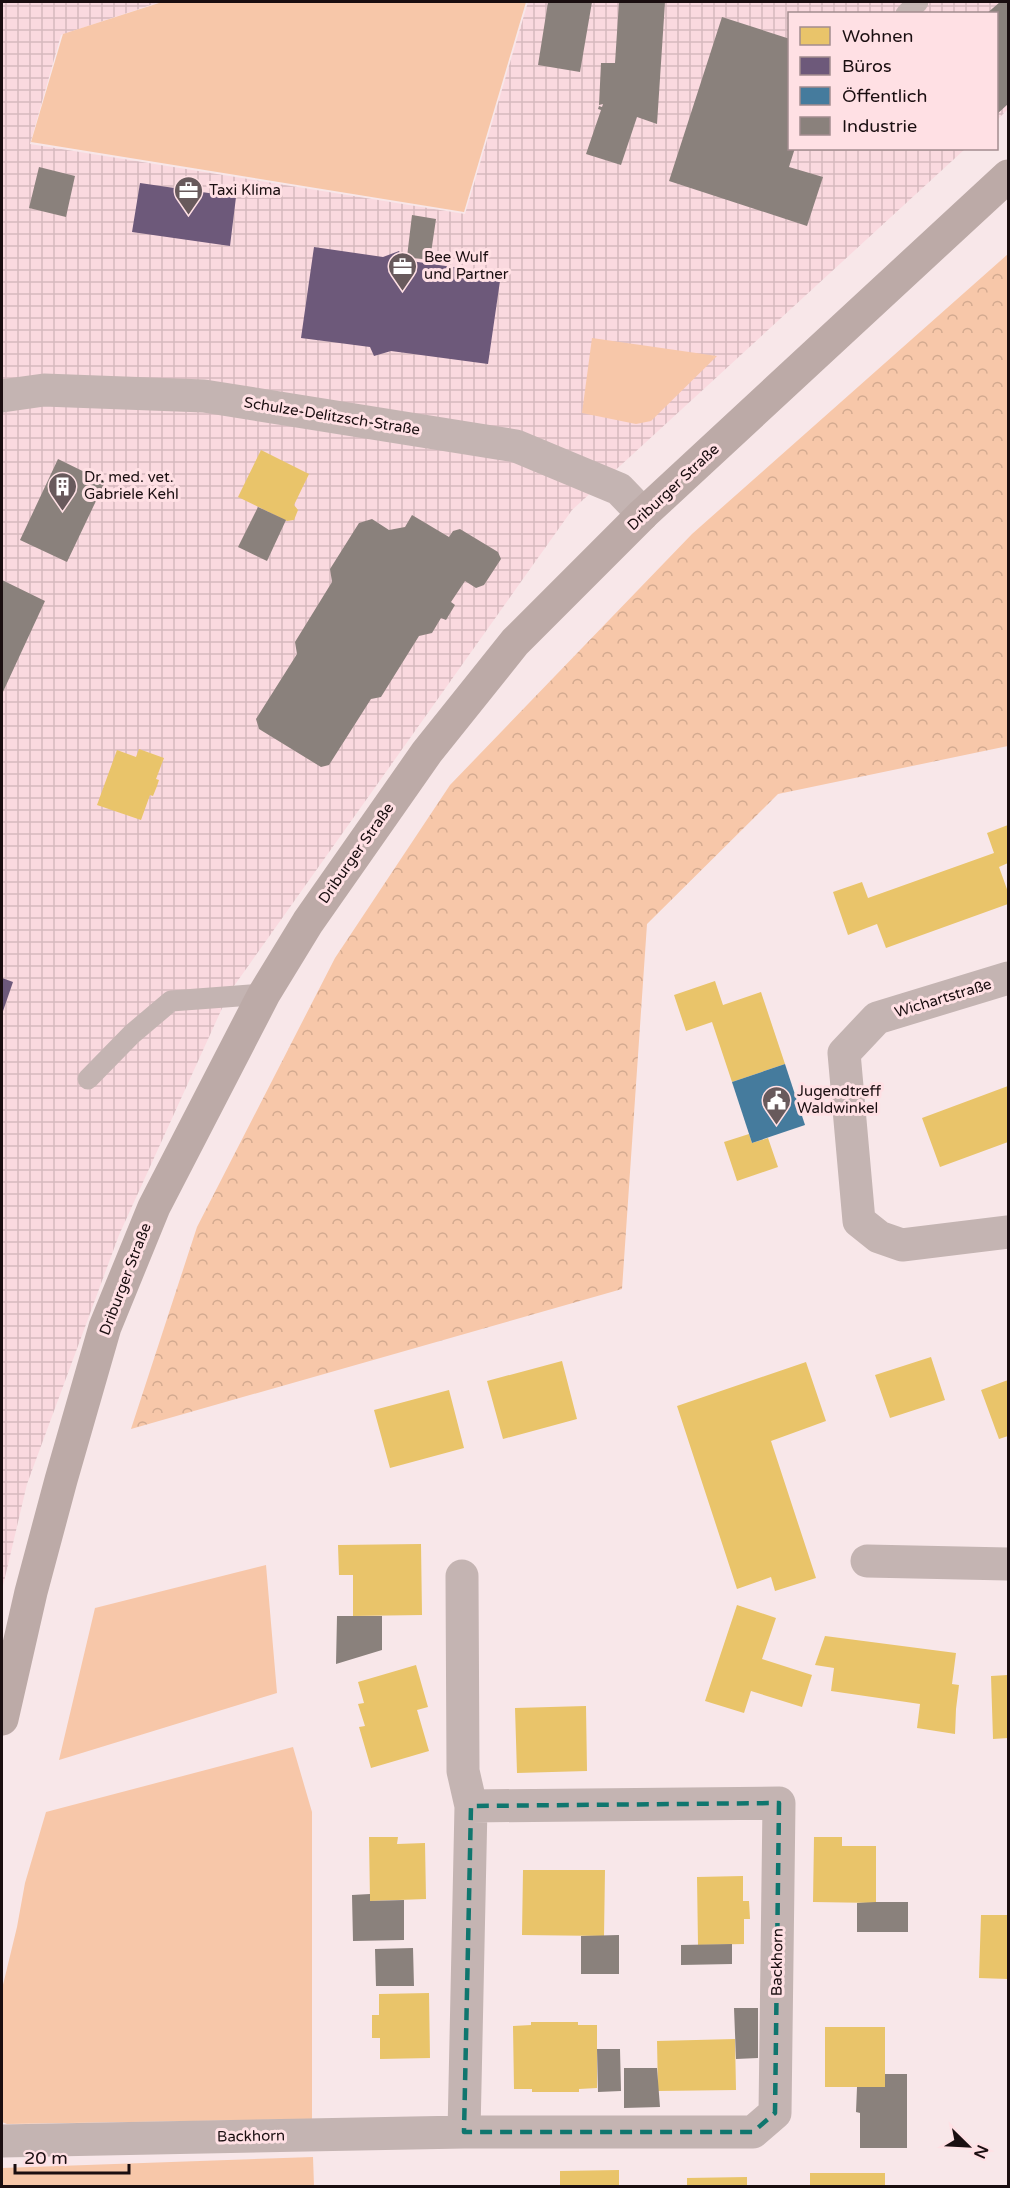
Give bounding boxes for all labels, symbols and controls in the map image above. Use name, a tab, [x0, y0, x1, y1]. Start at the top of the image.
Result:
legend	[788, 12, 998, 150]
text: Wohnen	[842, 25, 913, 47]
text: Büros	[842, 55, 892, 77]
text: Öffentlich	[842, 85, 927, 107]
text: Industrie	[842, 115, 917, 137]
office icon: Taxi Klima	[172, 174, 204, 216]
place label: Taxi Klima	[209, 181, 281, 199]
place label: Bee Wulf und Partner	[424, 248, 509, 283]
office icon: Bee Wulf und Partner	[387, 250, 419, 292]
street label: Schulze-Delitzsch-Straße	[243, 393, 421, 439]
street label: Driburger Straße	[623, 440, 723, 534]
place label: Dr. med. vet. Gabriele Kehl	[84, 468, 179, 503]
building icon: Dr. med. vet. Gabriele Kehl	[47, 470, 79, 512]
street label: Driburger Straße	[315, 799, 397, 907]
street label: Wichartstraße	[892, 975, 994, 1021]
place label: Jugendtreff Waldwinkel	[797, 1082, 881, 1117]
public building icon: Jugendtreff Waldwinkel	[760, 1084, 792, 1126]
street label: Driburger Straße	[95, 1220, 155, 1338]
street label: Backhorn	[767, 1928, 787, 1996]
north arrow	[938, 2116, 998, 2176]
street label: Backhorn	[217, 2126, 285, 2146]
scale bar	[15, 2137, 129, 2175]
text: N	[969, 2142, 993, 2162]
text: 20 m	[24, 2147, 68, 2169]

